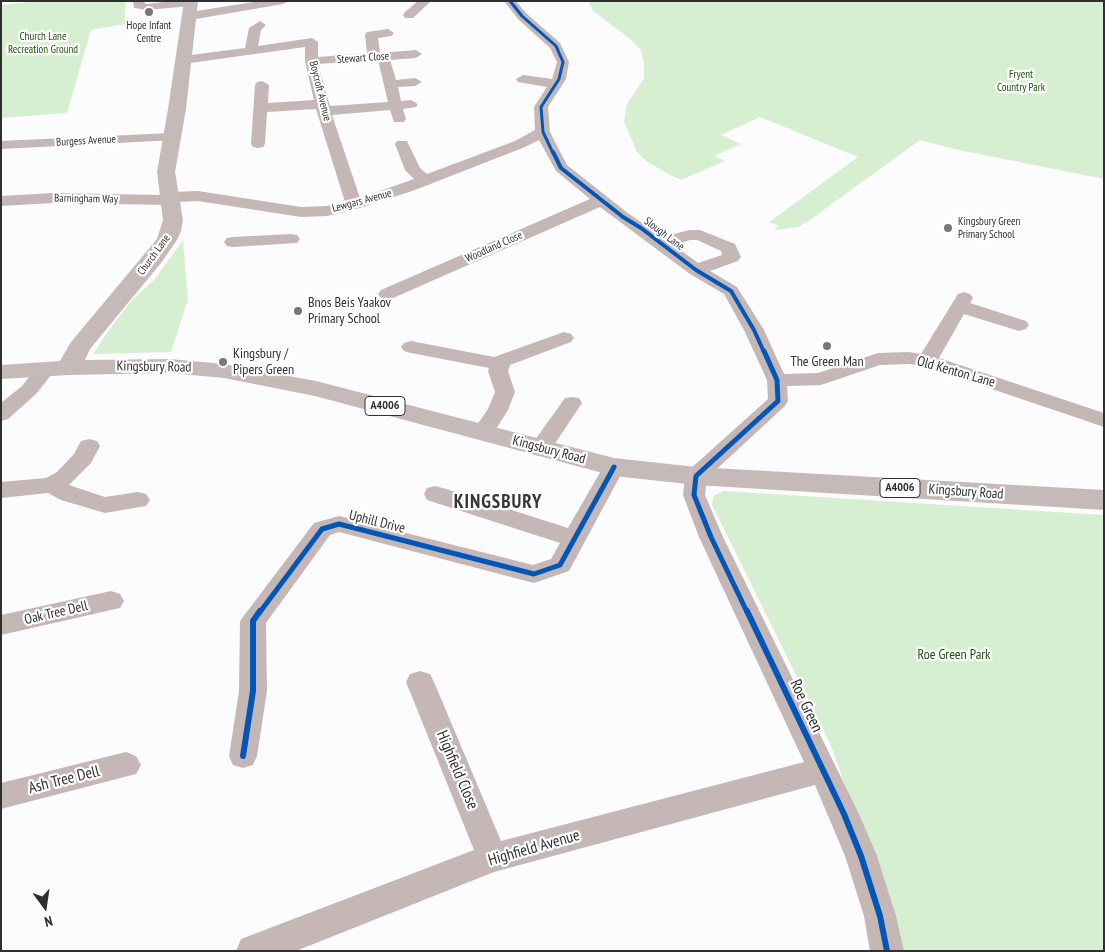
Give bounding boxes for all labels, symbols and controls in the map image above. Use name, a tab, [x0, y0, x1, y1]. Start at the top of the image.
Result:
marker: Hope Infant Centre	[143, 6, 155, 18]
place label: Hope Infant Centre	[127, 19, 171, 45]
park label: Church Lane Recreation Ground	[8, 30, 78, 56]
street label: Stewart Close	[336, 50, 390, 66]
street label: Boycroft Avenue	[306, 60, 334, 122]
park label: Fryent Country Park	[997, 68, 1045, 94]
street label: Burgess Avenue	[56, 133, 116, 149]
street label: Lewgars Avenue	[331, 187, 393, 215]
street label: Barningham Way	[54, 192, 118, 206]
street label: Slough Lane	[641, 215, 687, 253]
place label: Kingsbury Green Primary School	[958, 215, 1020, 241]
marker: Kingsbury Green Primary School	[942, 222, 954, 234]
street label: Woodland Close	[464, 229, 524, 265]
street label: Church Lane	[135, 232, 173, 278]
place label: Bnos Beis Yaakov Primary School	[308, 295, 391, 328]
marker: Bnos Beis Yaakov Primary School	[292, 305, 304, 317]
marker: The Green Man	[821, 340, 833, 352]
place label: Kingsbury / Pipers Green	[233, 346, 294, 378]
street label: Old Kenton Lane	[915, 353, 997, 391]
place label: The Green Man	[790, 354, 864, 370]
marker: Kingsbury / Pipers Green	[217, 356, 229, 368]
street label: Kingsbury Road	[116, 358, 192, 376]
road number: A4006	[365, 396, 405, 416]
street label: Kingsbury Road	[511, 432, 587, 468]
road number: A4006	[880, 478, 920, 498]
street label: Kingsbury Road	[928, 481, 1004, 503]
district label: KINGSBURY	[453, 492, 543, 514]
street label: Uphill Drive	[347, 507, 407, 537]
street label: Oak Tree Dell	[23, 598, 89, 628]
park label: Roe Green Park	[917, 647, 991, 663]
street label: Roe Green	[785, 676, 827, 736]
street label: Highfield Close	[432, 728, 482, 812]
street label: Ash Tree Dell	[26, 762, 102, 798]
street label: Highfield Avenue	[486, 826, 582, 870]
north arrow	[20, 882, 70, 932]
text: N	[43, 912, 54, 931]

